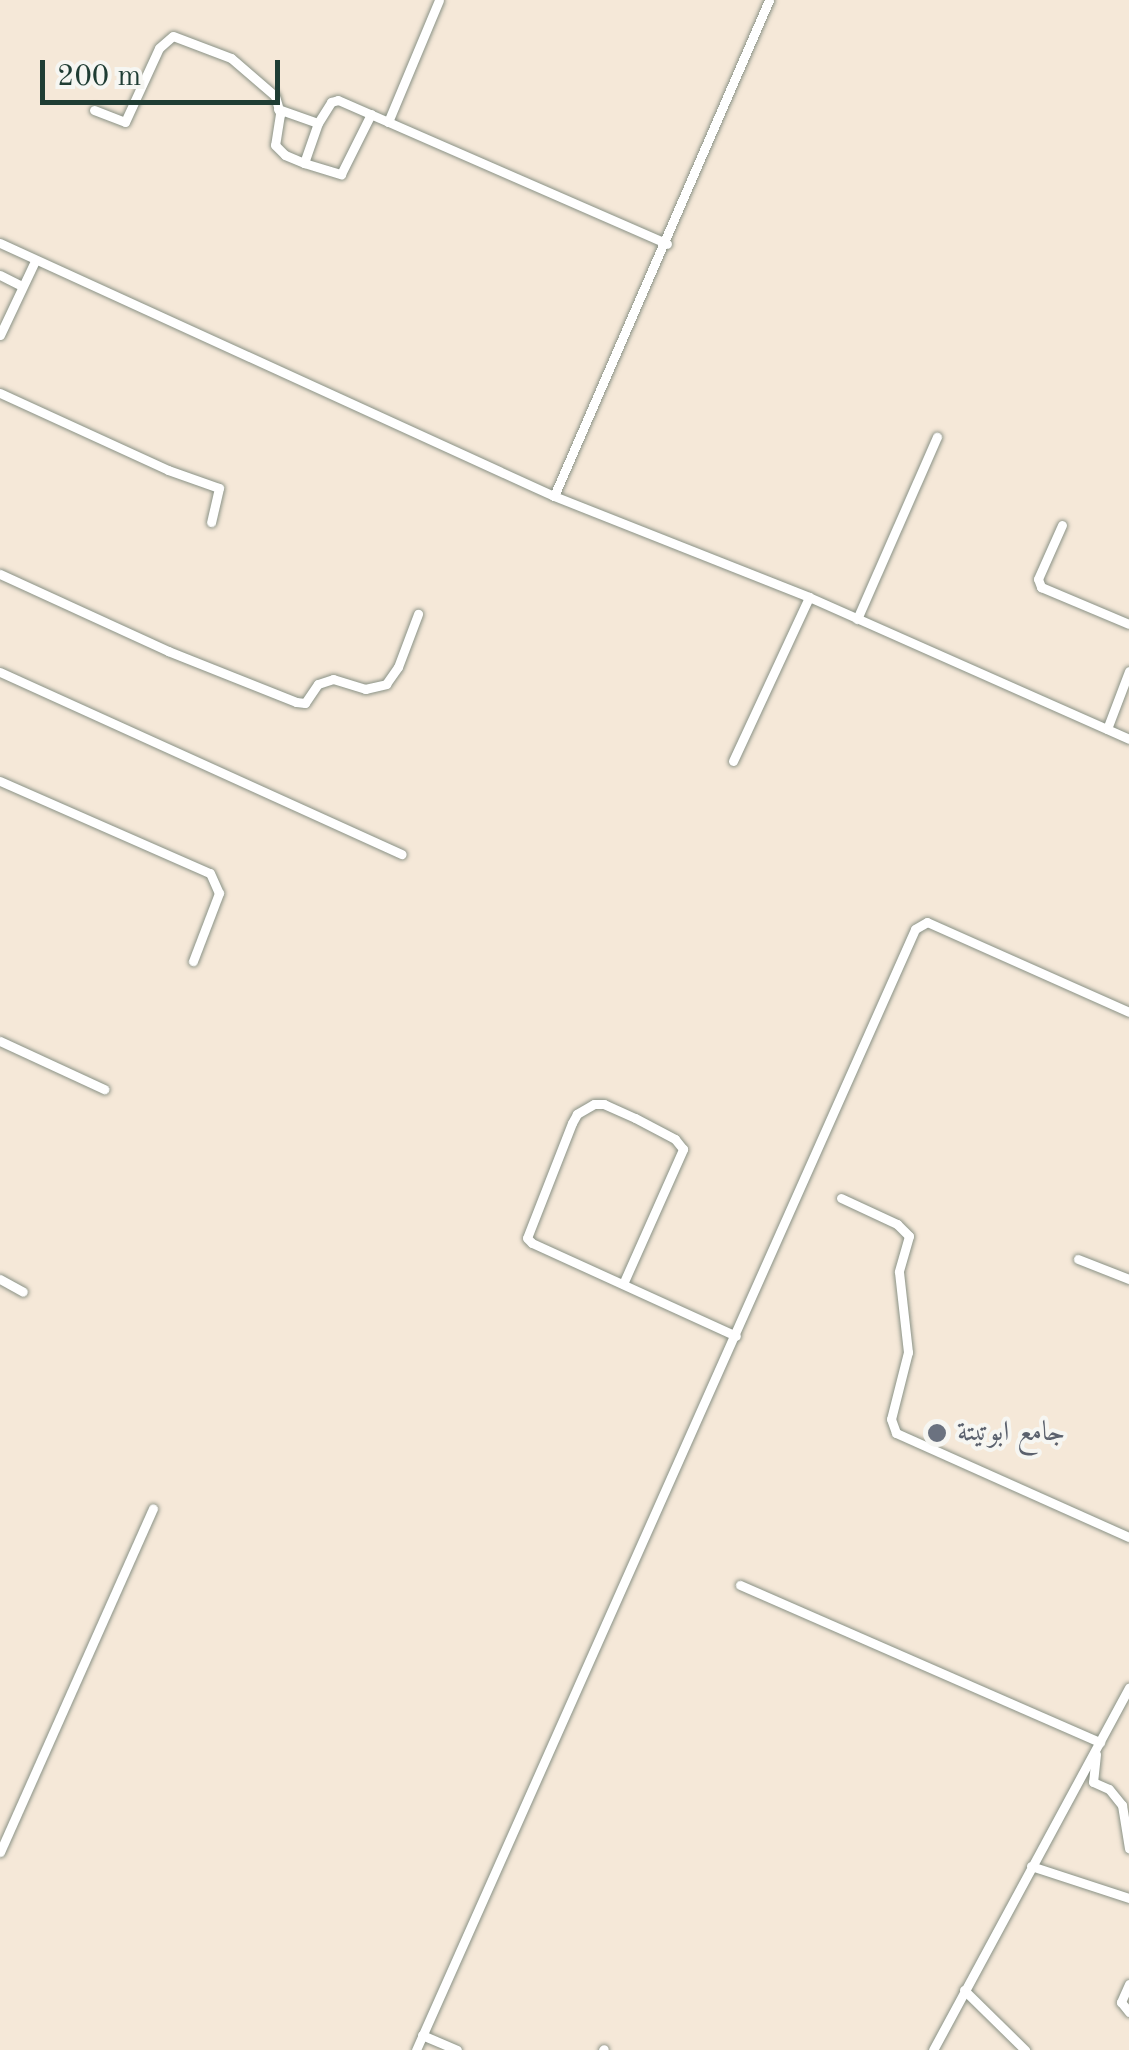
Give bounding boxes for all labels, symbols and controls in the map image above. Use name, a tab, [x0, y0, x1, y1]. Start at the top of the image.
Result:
scale bar	[45, 40, 285, 102]
text: 200 m	[57, 62, 141, 92]
place label: جامع ابوتيتة	[957, 1416, 1065, 1450]
marker: جامع ابوتيتة	[926, 1422, 948, 1444]

